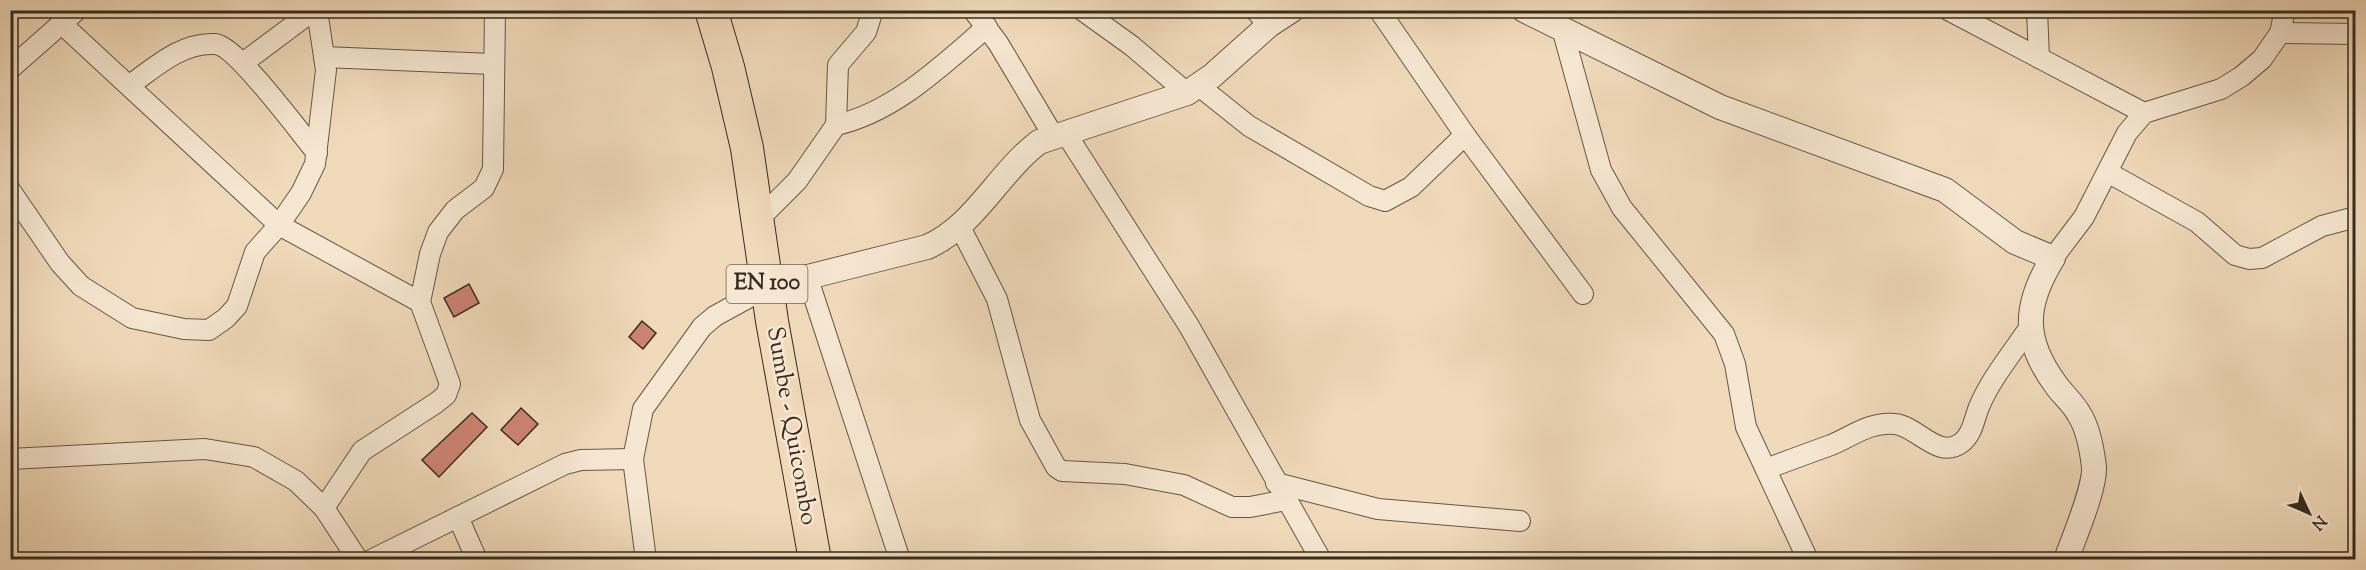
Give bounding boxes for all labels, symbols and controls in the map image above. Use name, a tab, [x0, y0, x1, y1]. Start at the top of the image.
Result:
road number: EN 100	[726, 265, 807, 303]
street label: Sumbe - Quicombo	[757, 324, 825, 528]
north arrow	[2279, 483, 2339, 543]
text: N	[2305, 509, 2331, 534]

